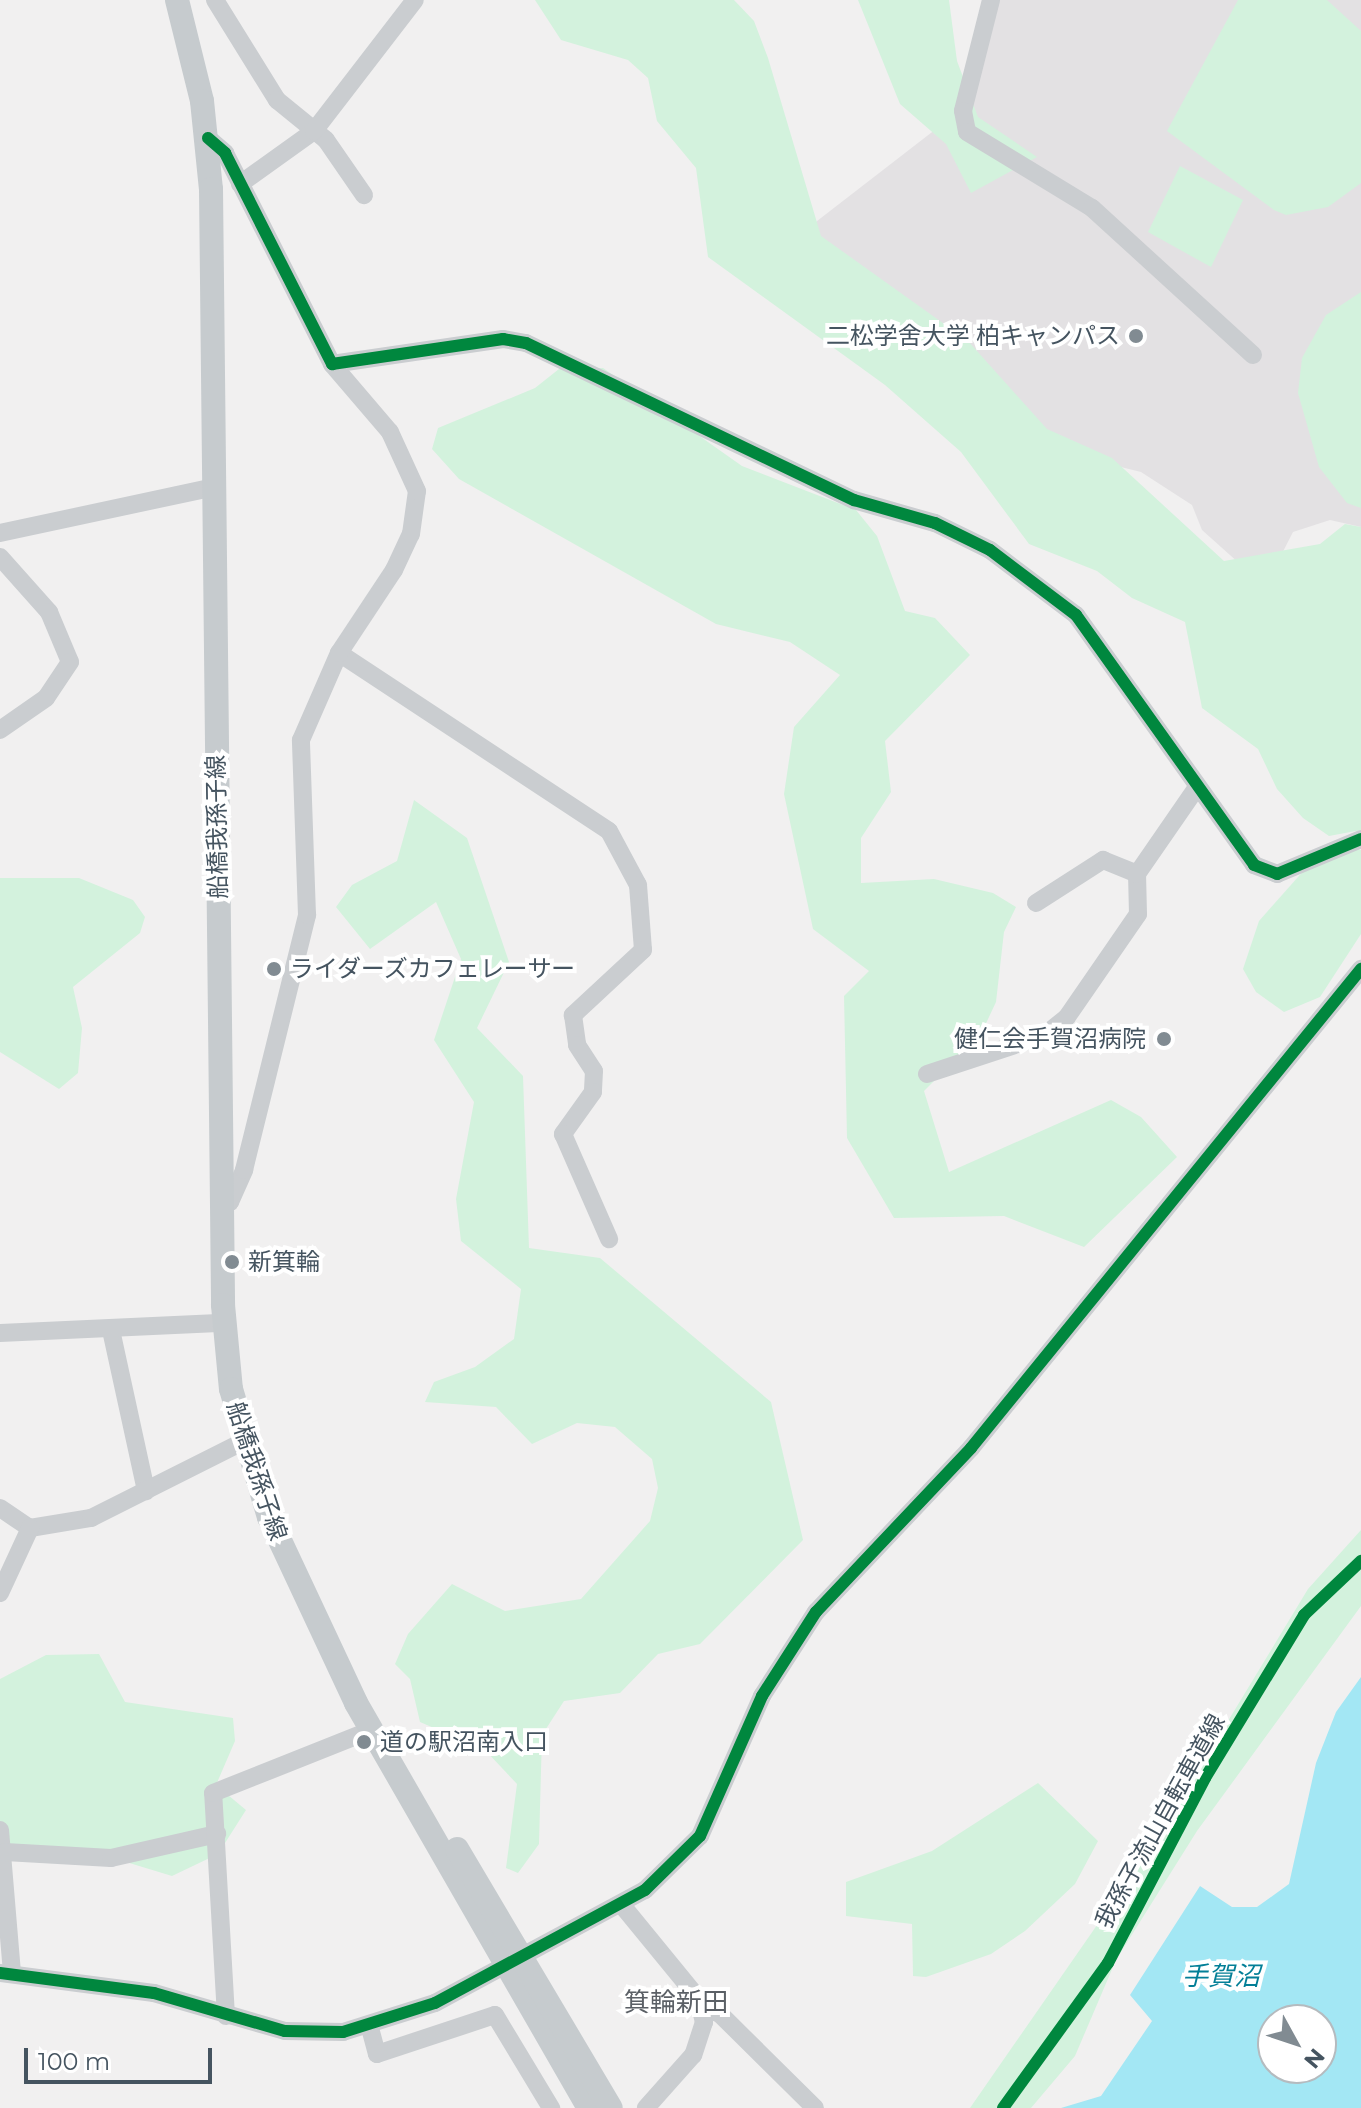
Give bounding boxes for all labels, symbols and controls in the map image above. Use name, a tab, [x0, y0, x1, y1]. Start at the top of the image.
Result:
place label: 二松学舍大学 柏キャンパス	[826, 322, 1120, 350]
marker: 二松学舍大学 柏キャンパス	[1127, 327, 1145, 345]
street label: 船橋我孫子線	[201, 755, 233, 899]
place label: ライダーズカフェレーサー	[290, 955, 578, 983]
marker: ライダーズカフェレーサー	[265, 960, 283, 978]
place label: 健仁会手賀沼病院	[954, 1025, 1146, 1053]
marker: 健仁会手賀沼病院	[1153, 1028, 1175, 1050]
place label: 新箕輪	[248, 1248, 320, 1276]
marker: 新箕輪	[223, 1253, 241, 1271]
street label: 船橋我孫子線	[221, 1398, 293, 1544]
street label: 我孫子流山自転車道線	[1089, 1709, 1231, 1933]
place label: 道の駅沼南入口	[380, 1728, 548, 1756]
marker: 道の駅沼南入口	[355, 1733, 373, 1751]
water label: 手賀沼	[1182, 1961, 1260, 1993]
district label: 箕輪新田	[624, 1987, 728, 2019]
north arrow	[1257, 2004, 1337, 2084]
scale bar	[28, 2032, 216, 2082]
text: N	[1298, 2043, 1330, 2074]
text: 100 m	[38, 2047, 110, 2076]

